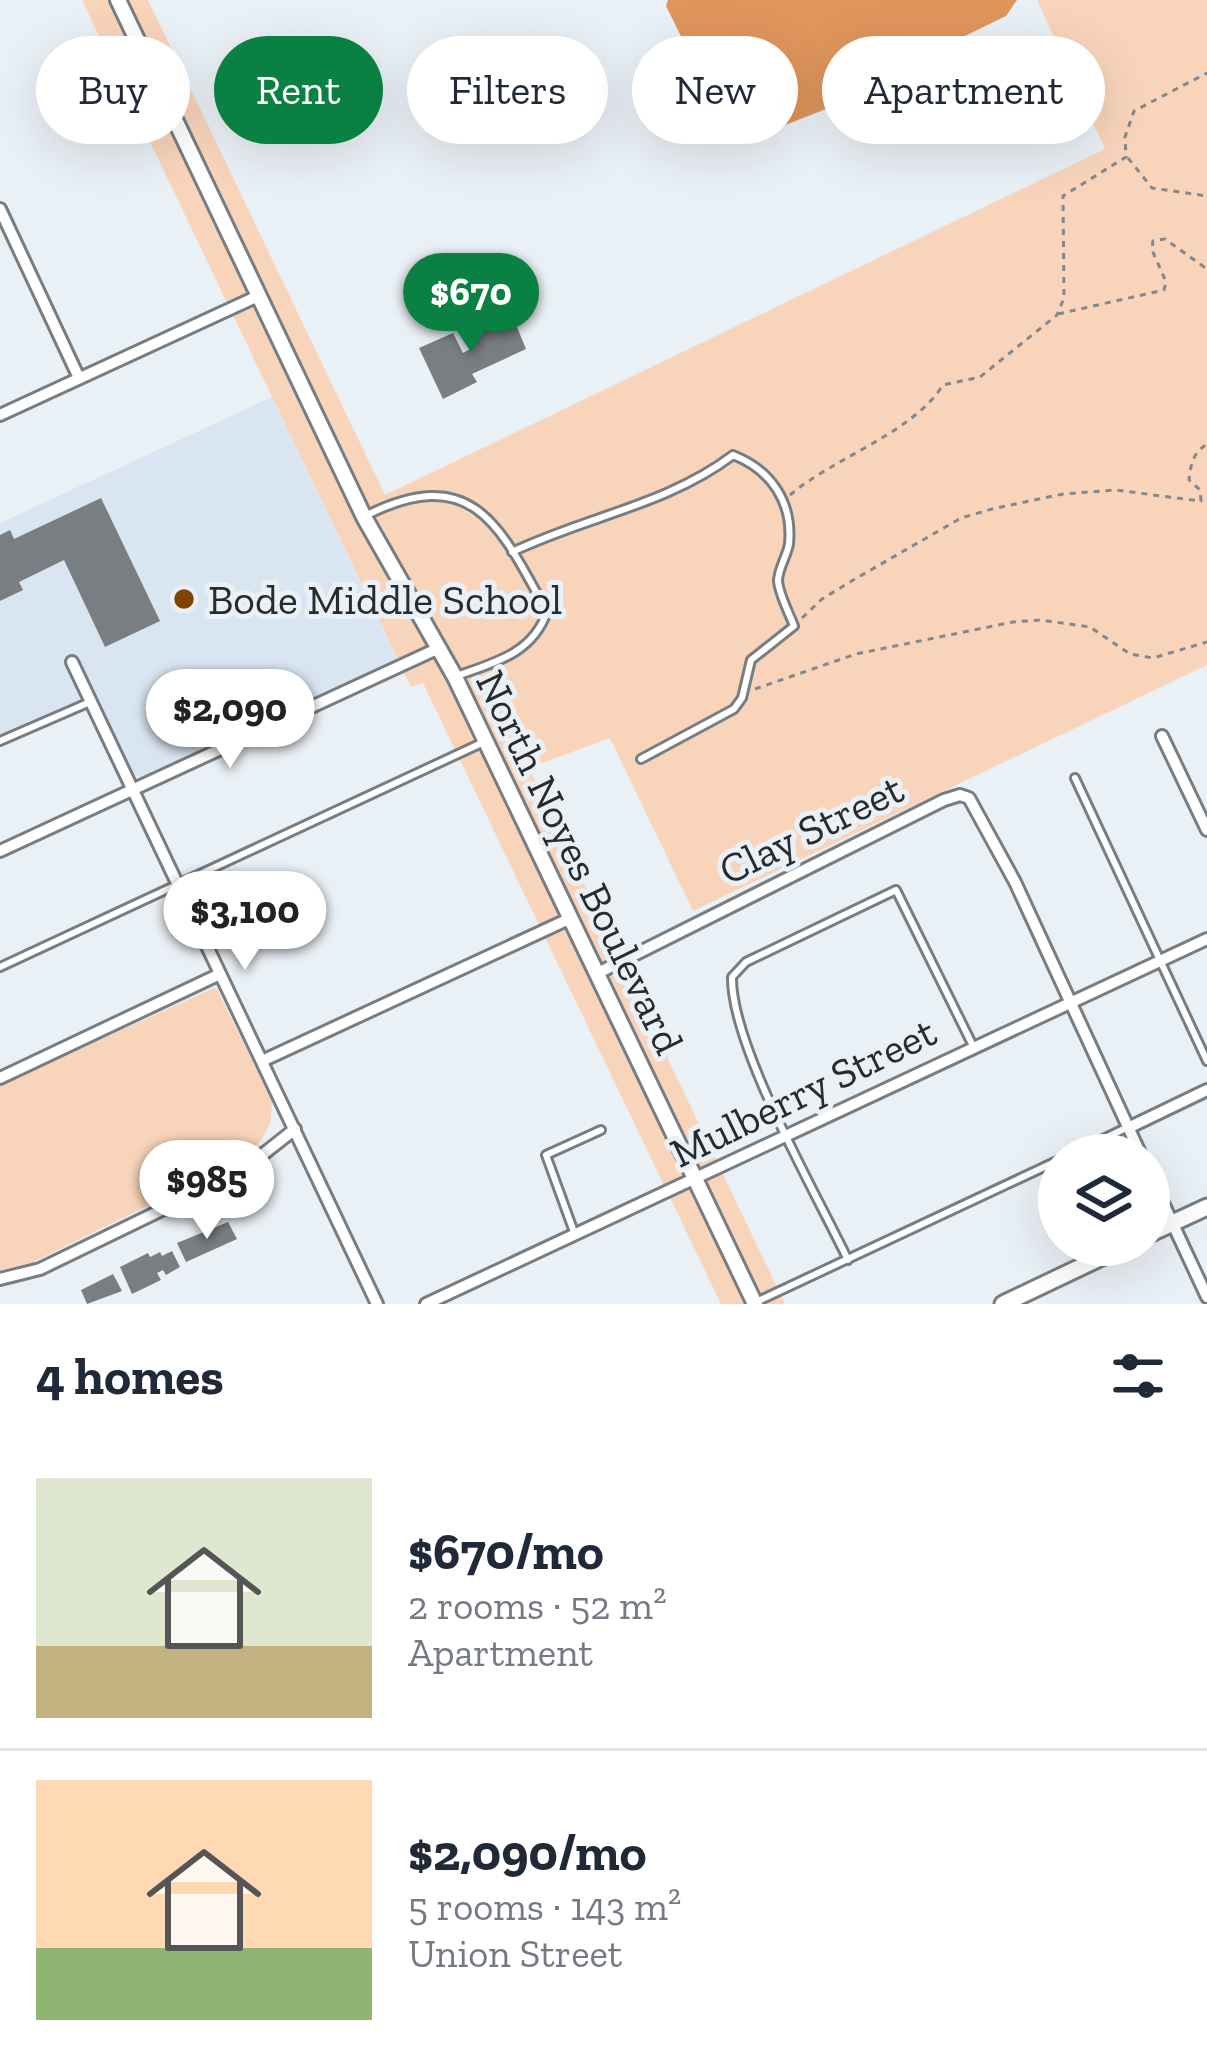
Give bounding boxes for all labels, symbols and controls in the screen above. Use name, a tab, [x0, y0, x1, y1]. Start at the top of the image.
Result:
chip: Buy	[36, 36, 190, 144]
chip: Rent	[214, 36, 383, 144]
chip: Filters	[407, 36, 608, 144]
chip: New	[632, 36, 798, 144]
chip: Apartment	[822, 36, 1105, 144]
pin: $670	[400, 253, 542, 355]
text: $670	[430, 268, 512, 315]
place label: Bode Middle School	[208, 574, 562, 625]
marker: Bode Middle School	[171, 586, 197, 612]
street label: North Noyes Boulevard	[465, 662, 695, 1062]
pin: $2,090	[132, 669, 328, 771]
text: $2,090	[173, 684, 287, 731]
street label: Clay Street	[711, 762, 912, 895]
pin: $3,100	[147, 871, 343, 973]
text: $3,100	[190, 886, 300, 933]
street label: Mulberry Street	[662, 1006, 944, 1178]
map controls	[1038, 1134, 1170, 1266]
button: layers	[1038, 1134, 1170, 1266]
pin: $985	[136, 1140, 278, 1242]
text: $985	[166, 1155, 248, 1202]
icon: filters	[1105, 1343, 1171, 1409]
text: 4 homes	[36, 1346, 224, 1407]
text: $670/mo	[408, 1521, 604, 1582]
icon: home	[132, 1526, 276, 1670]
text: 2 rooms · 52 m²	[408, 1582, 666, 1629]
text: Apartment	[408, 1629, 593, 1676]
text: $2,090/mo	[408, 1822, 646, 1883]
icon: home	[132, 1828, 276, 1972]
text: 5 rooms · 143 m²	[408, 1883, 681, 1930]
text: Union Street	[408, 1930, 622, 1977]

